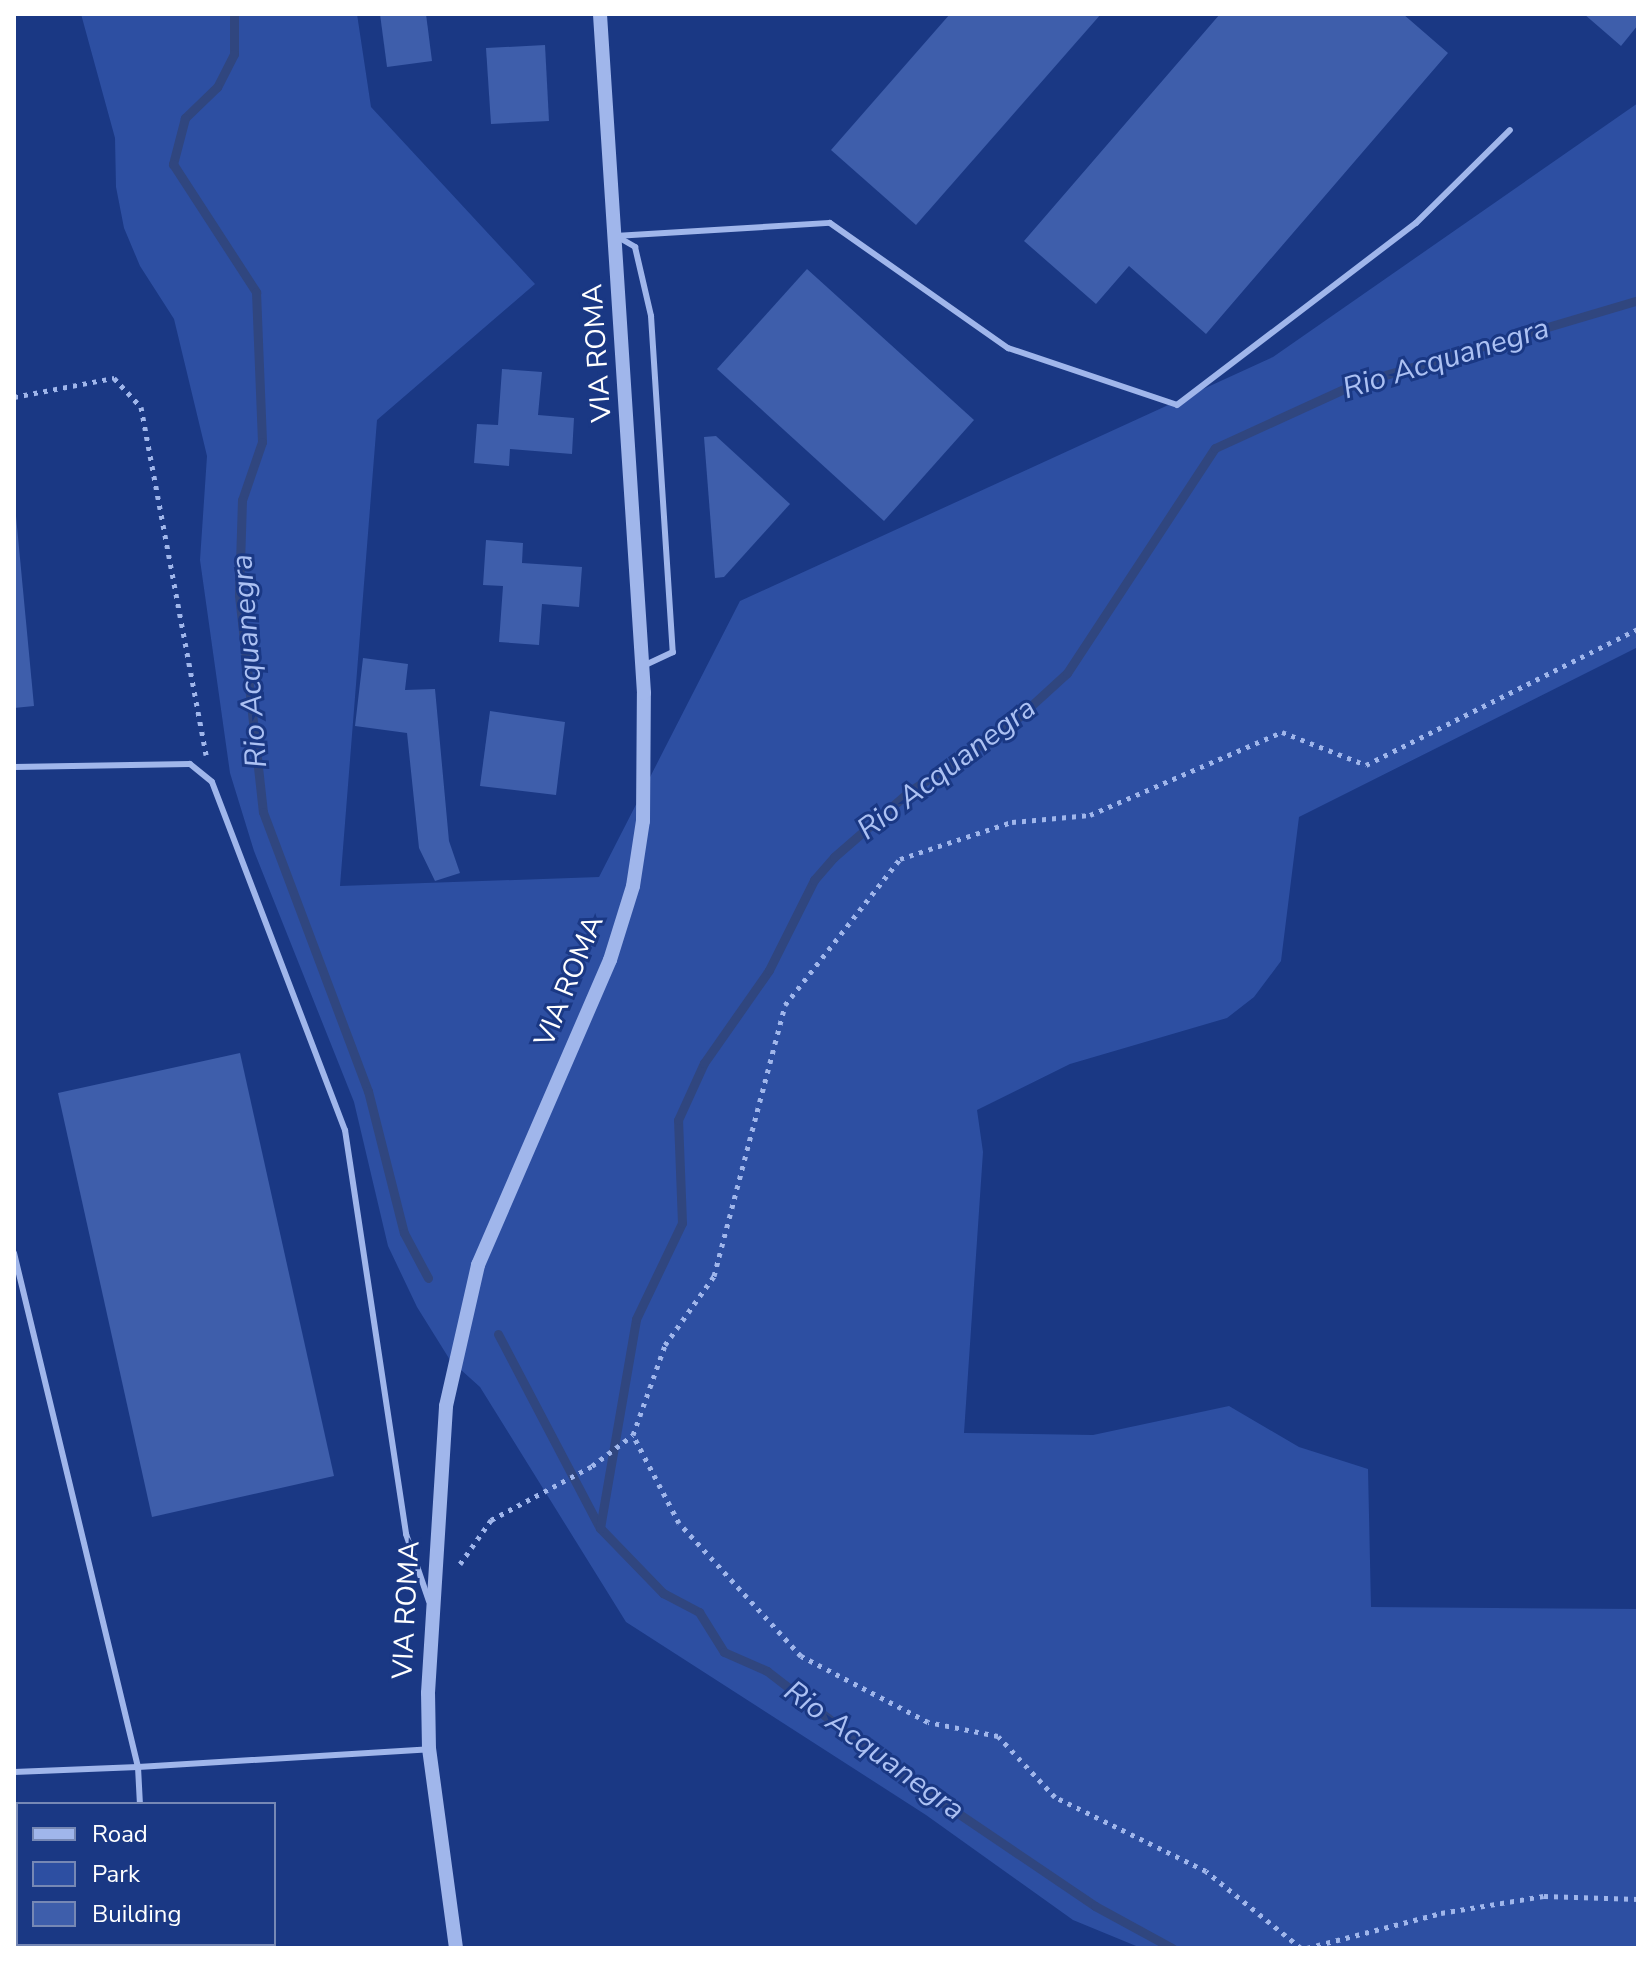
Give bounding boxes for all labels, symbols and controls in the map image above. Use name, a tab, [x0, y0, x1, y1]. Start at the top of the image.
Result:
street label: VIA ROMA	[575, 283, 619, 423]
water label: Rio Acquanegra	[1338, 310, 1554, 408]
water label: Rio Acquanegra	[225, 553, 275, 769]
water label: Rio Acquanegra	[851, 690, 1043, 848]
street label: VIA ROMA	[527, 911, 611, 1051]
street label: VIA ROMA	[386, 1540, 426, 1680]
water label: Rio Acquanegra	[777, 1674, 971, 1828]
legend	[16, 1802, 276, 1946]
text: Road	[92, 1818, 148, 1850]
text: Park	[92, 1858, 140, 1890]
text: Building	[92, 1898, 182, 1930]

